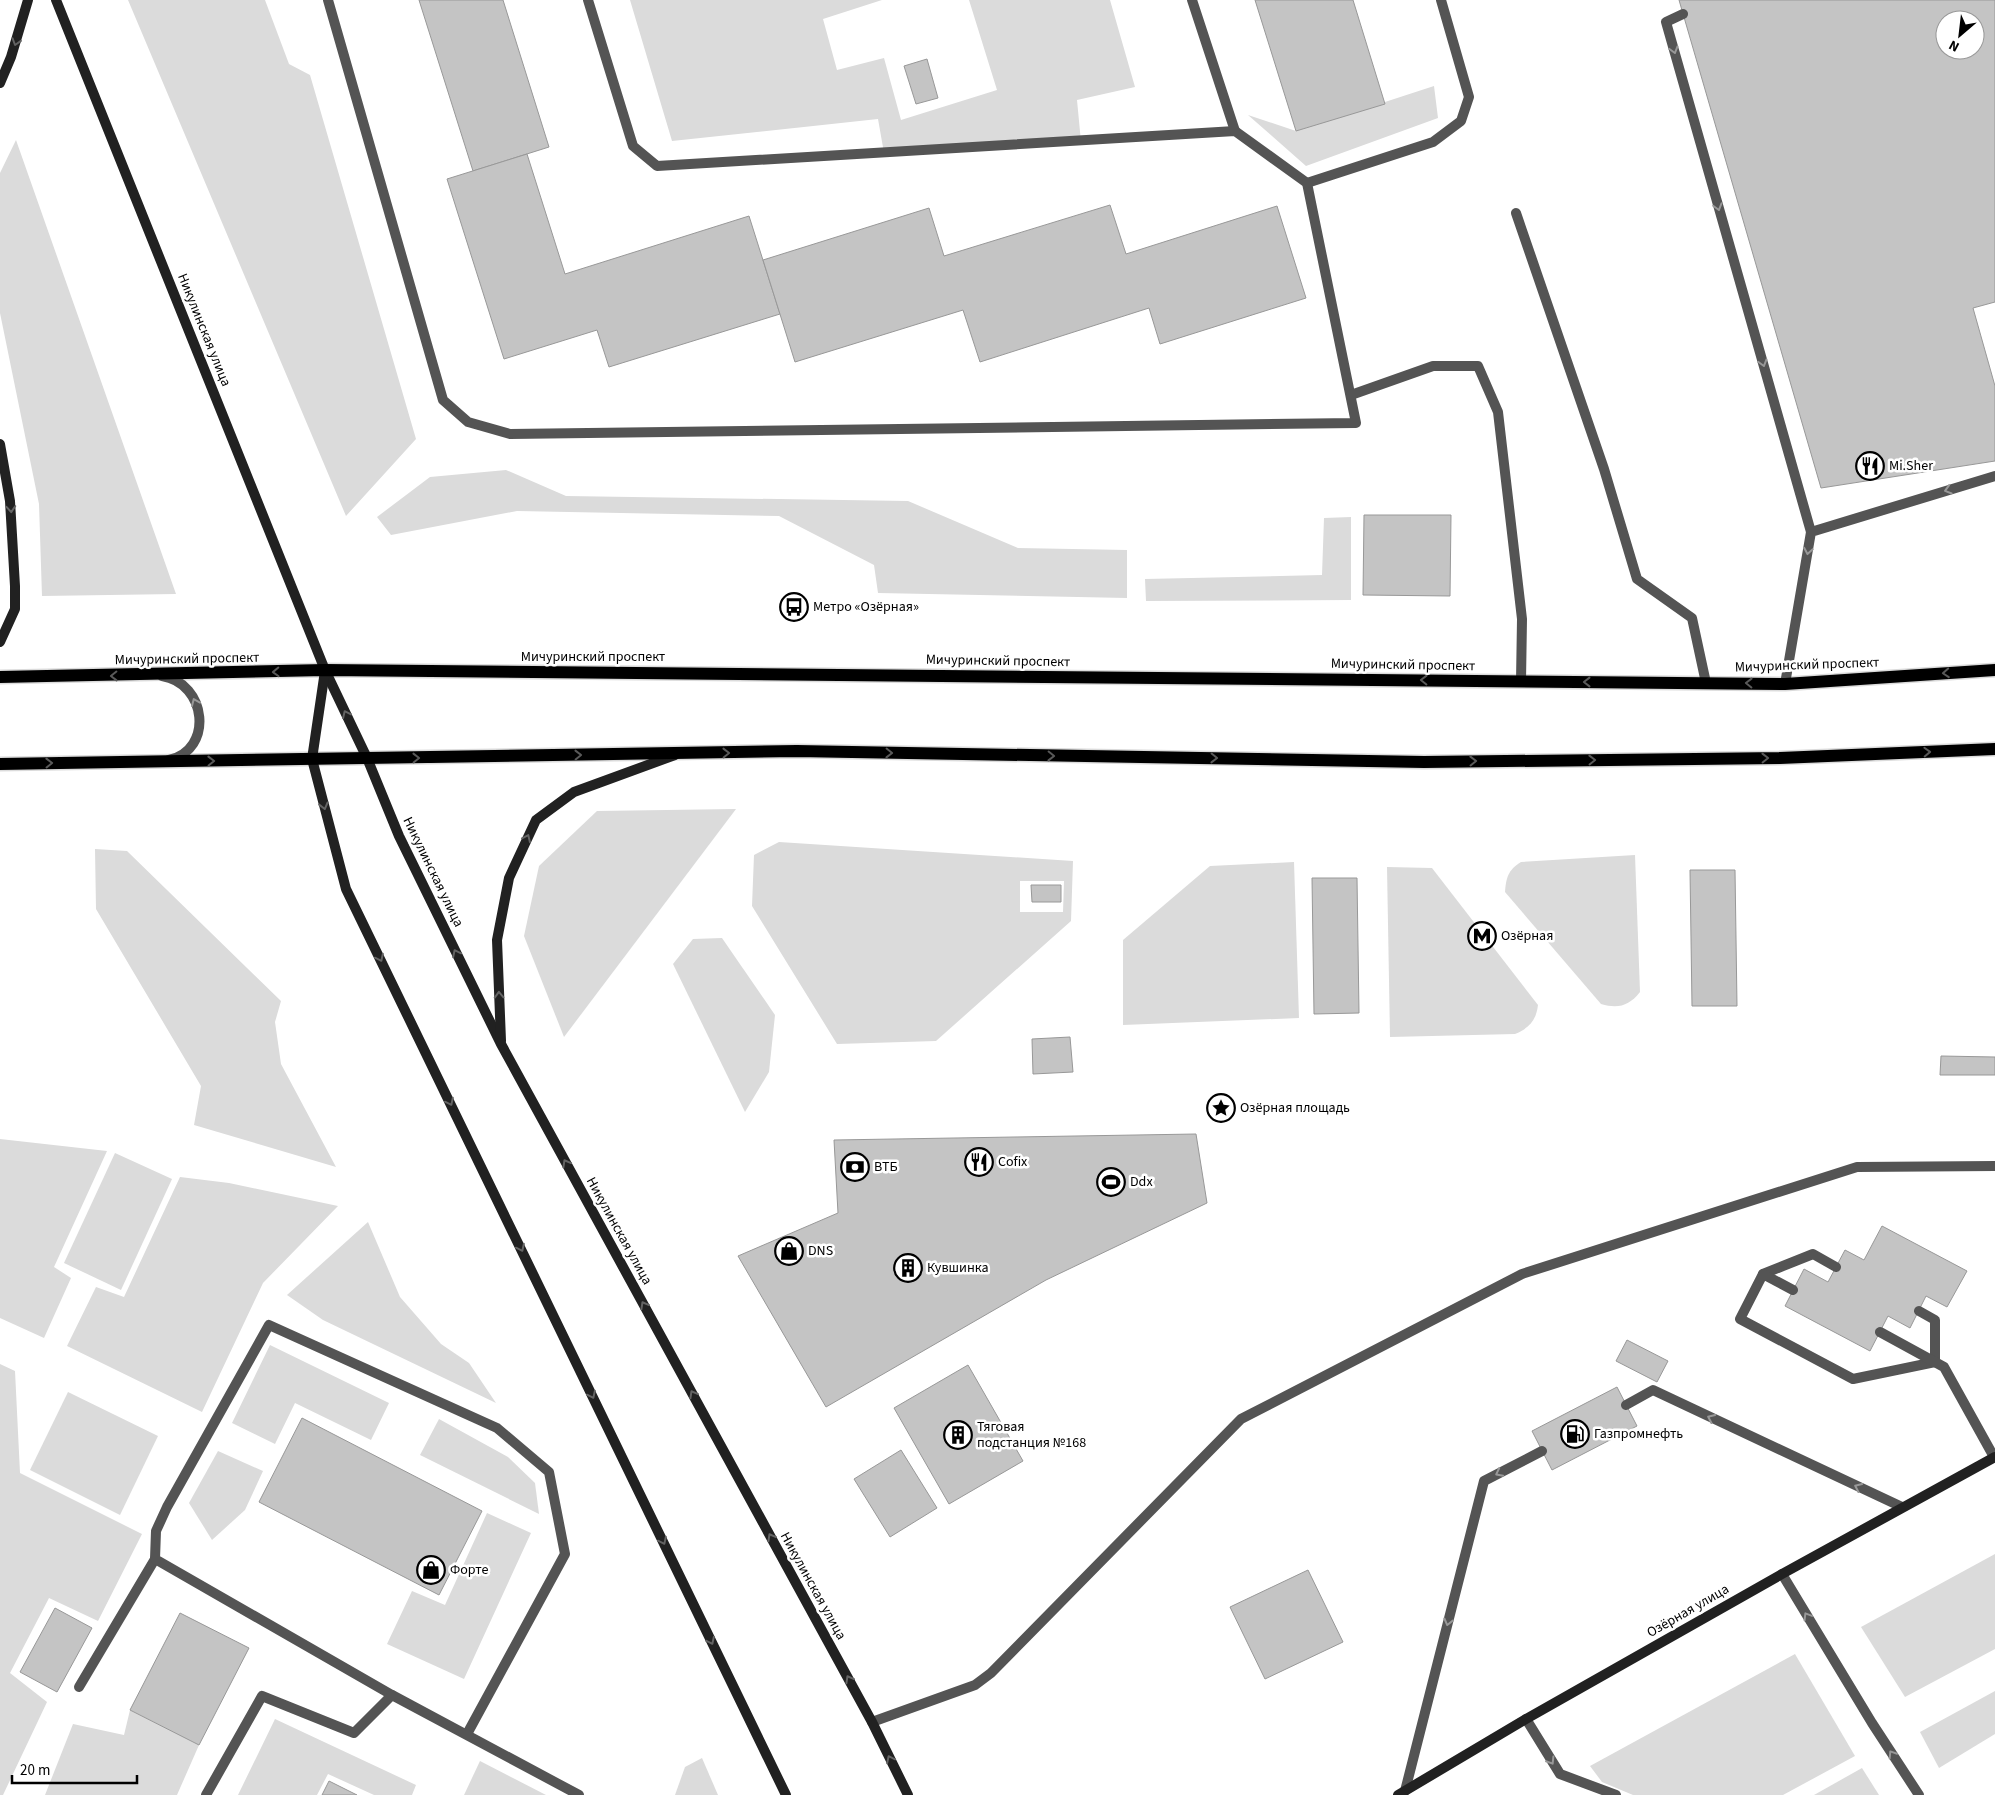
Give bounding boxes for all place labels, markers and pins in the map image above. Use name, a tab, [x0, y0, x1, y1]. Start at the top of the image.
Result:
restaurant icon: Mi.Sher	[1855, 451, 1885, 481]
place label: Mi.Sher	[1889, 456, 1933, 476]
bus stop icon: Метро «Озёрная»	[779, 592, 809, 622]
place label: Метро «Озёрная»	[813, 597, 919, 617]
metro station icon: Озёрная	[1467, 921, 1497, 951]
place label: Озёрная	[1501, 926, 1553, 946]
place icon: Озёрная площадь	[1206, 1093, 1236, 1123]
place label: Озёрная площадь	[1240, 1098, 1350, 1118]
restaurant icon: Cofix	[964, 1147, 994, 1177]
bank icon: ВТБ	[840, 1152, 870, 1182]
place label: Cofix	[998, 1152, 1028, 1172]
place label: ВТБ	[874, 1157, 898, 1177]
sports icon: Ddx	[1096, 1167, 1126, 1197]
place label: Ddx	[1130, 1172, 1153, 1192]
shop icon: DNS	[774, 1236, 804, 1266]
place label: DNS	[808, 1241, 833, 1261]
building icon: Кувшинка	[893, 1253, 923, 1283]
place label: Кувшинка	[927, 1258, 989, 1278]
place label: Тяговая подстанция №168	[977, 1417, 1086, 1453]
fuel station icon: Газпромнефть	[1560, 1419, 1590, 1449]
building icon: Тяговая подстанция №168	[943, 1420, 973, 1450]
place label: Газпромнефть	[1594, 1424, 1683, 1444]
shop icon: Форте	[416, 1555, 446, 1585]
place label: Форте	[450, 1560, 489, 1580]

